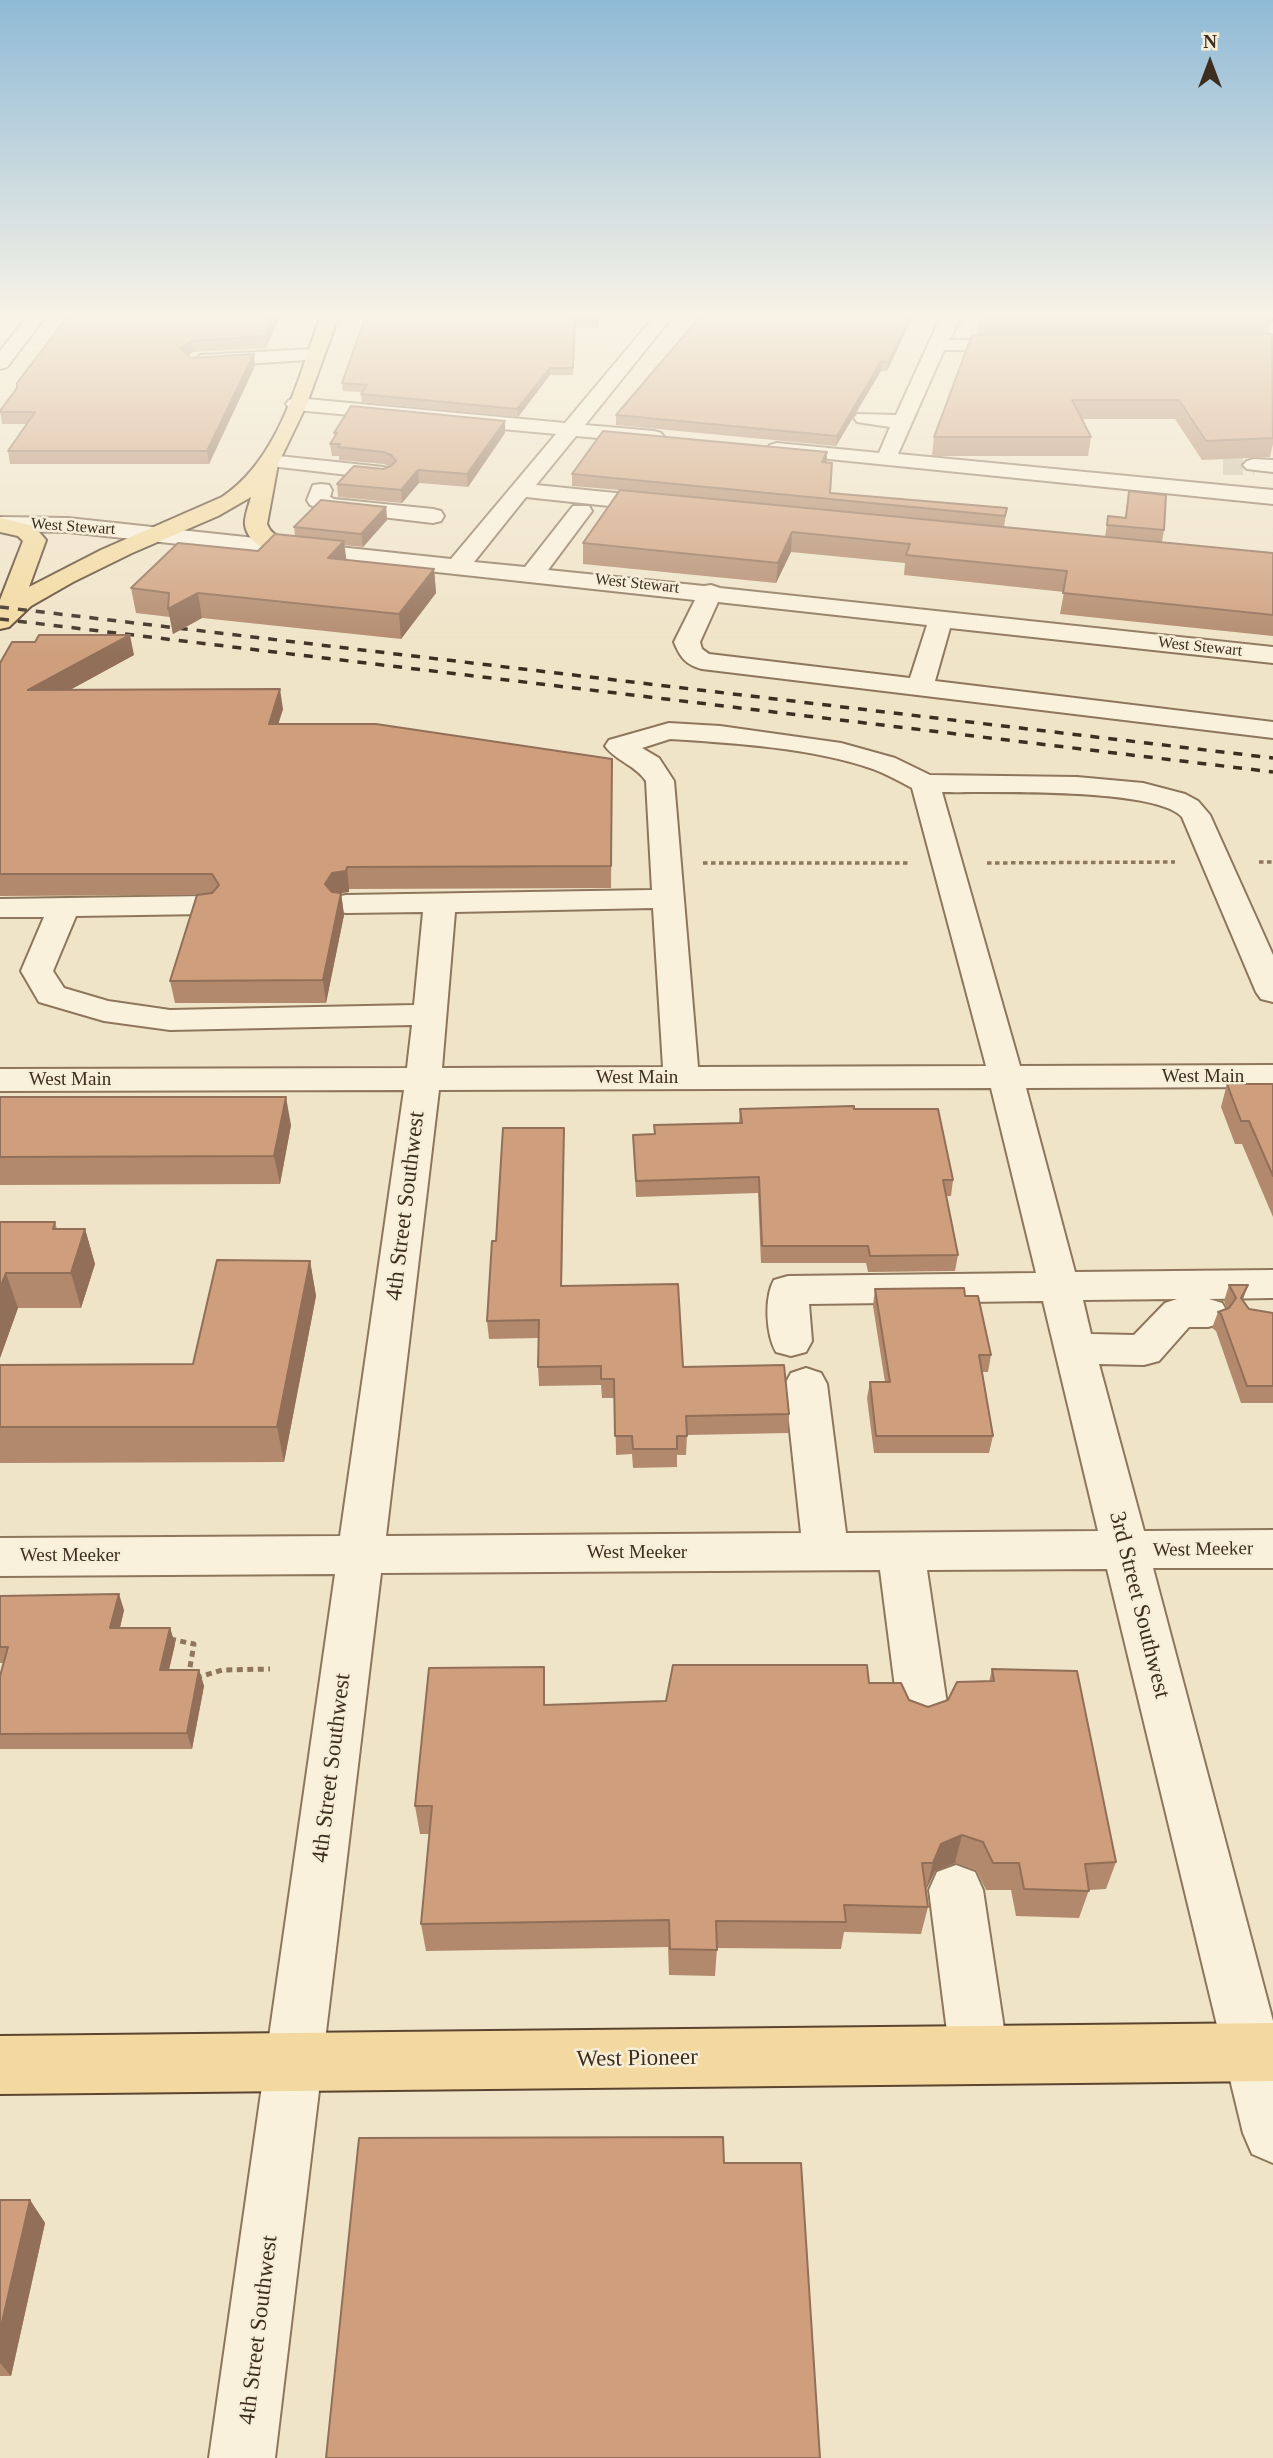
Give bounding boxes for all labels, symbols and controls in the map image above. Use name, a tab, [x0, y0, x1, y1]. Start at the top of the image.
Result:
north arrow	[1175, 28, 1245, 98]
text: N	[1203, 31, 1217, 52]
street label: West Stewart	[30, 514, 116, 540]
street label: West Stewart	[594, 570, 680, 598]
street label: West Stewart	[1157, 633, 1243, 661]
street label: West Main	[1162, 1066, 1244, 1088]
street label: West Main	[596, 1067, 678, 1089]
street label: West Main	[29, 1069, 111, 1091]
street label: 4th Street Southwest	[381, 1110, 431, 1302]
street label: 3rd Street Southwest	[1102, 1509, 1176, 1701]
street label: West Meeker	[1153, 1538, 1253, 1562]
street label: West Meeker	[587, 1542, 687, 1564]
street label: West Meeker	[20, 1545, 120, 1567]
street label: 4th Street Southwest	[307, 1672, 357, 1864]
street label: West Pioneer	[576, 2044, 698, 2074]
street label: 4th Street Southwest	[234, 2234, 284, 2426]

